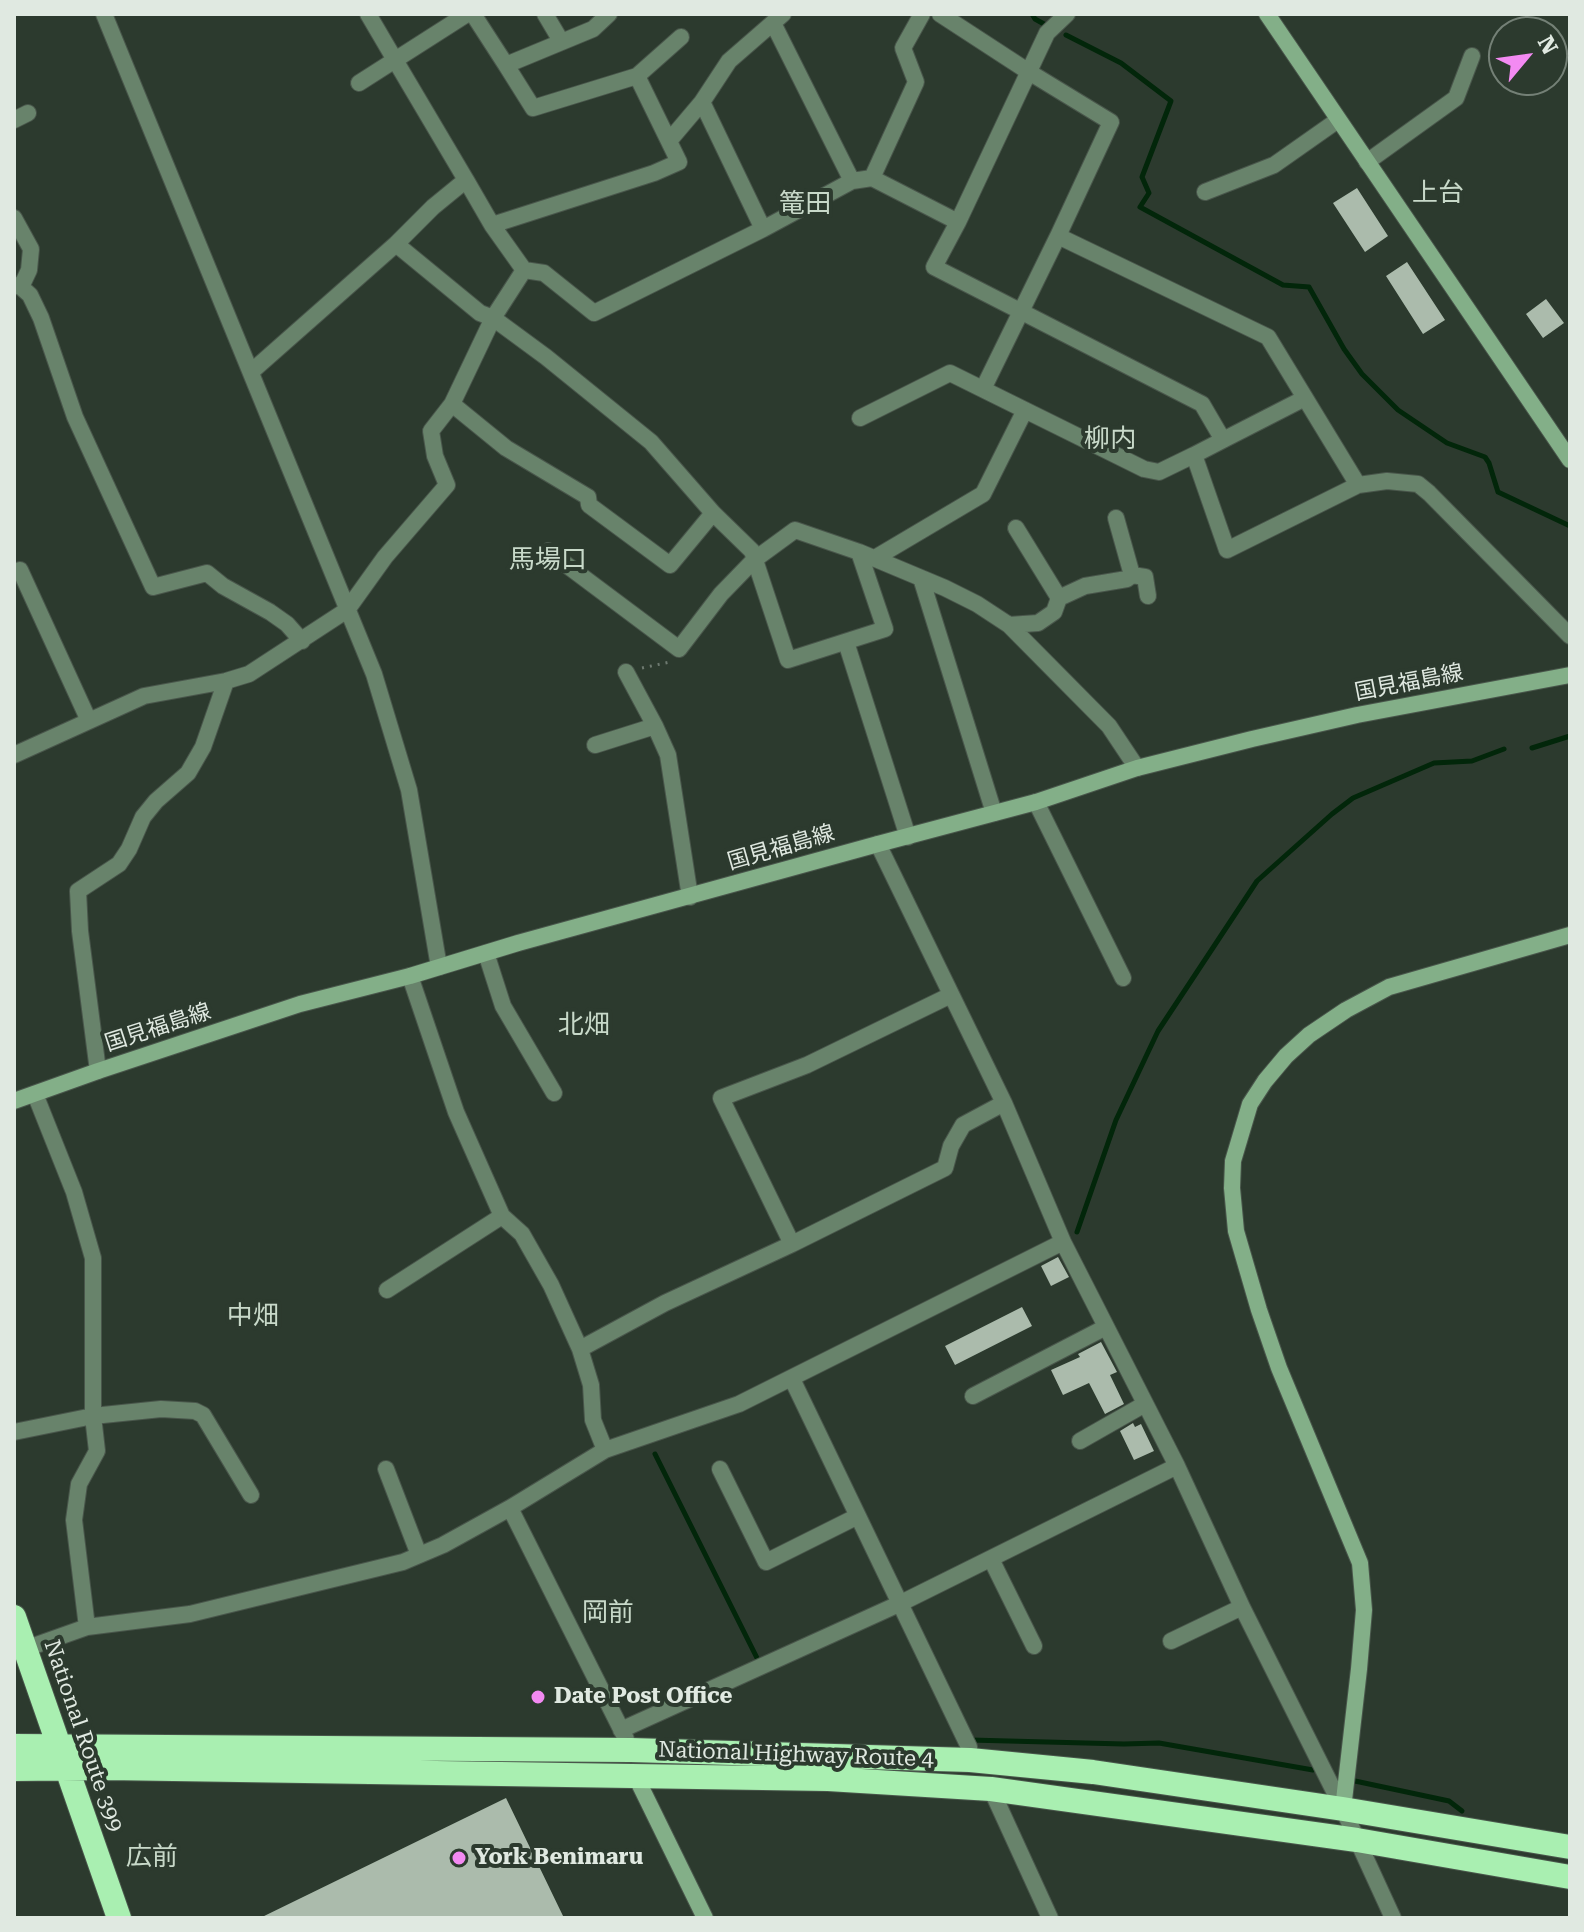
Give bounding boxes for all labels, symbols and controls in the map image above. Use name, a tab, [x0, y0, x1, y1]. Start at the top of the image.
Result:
north arrow	[1488, 16, 1568, 96]
text: N	[1533, 32, 1563, 59]
district label: 上台	[1412, 177, 1464, 209]
district label: 篭田	[779, 188, 831, 220]
district label: 柳内	[1084, 423, 1136, 455]
district label: 馬場口	[509, 544, 587, 576]
street label: 国見福島線	[1352, 660, 1466, 706]
street label: 国見福島線	[724, 820, 838, 876]
street label: 国見福島線	[102, 998, 214, 1058]
district label: 北畑	[558, 1009, 610, 1041]
district label: 中畑	[227, 1300, 279, 1332]
district label: 岡前	[582, 1597, 634, 1629]
street label: National Route 399	[38, 1637, 128, 1835]
place label: Date Post Office	[554, 1684, 732, 1710]
marker: Date Post Office	[529, 1688, 547, 1706]
street label: National Highway Route 4	[658, 1737, 934, 1773]
district label: 広前	[126, 1841, 178, 1873]
place label: York Benimaru	[475, 1845, 643, 1871]
marker: York Benimaru	[450, 1849, 468, 1867]

